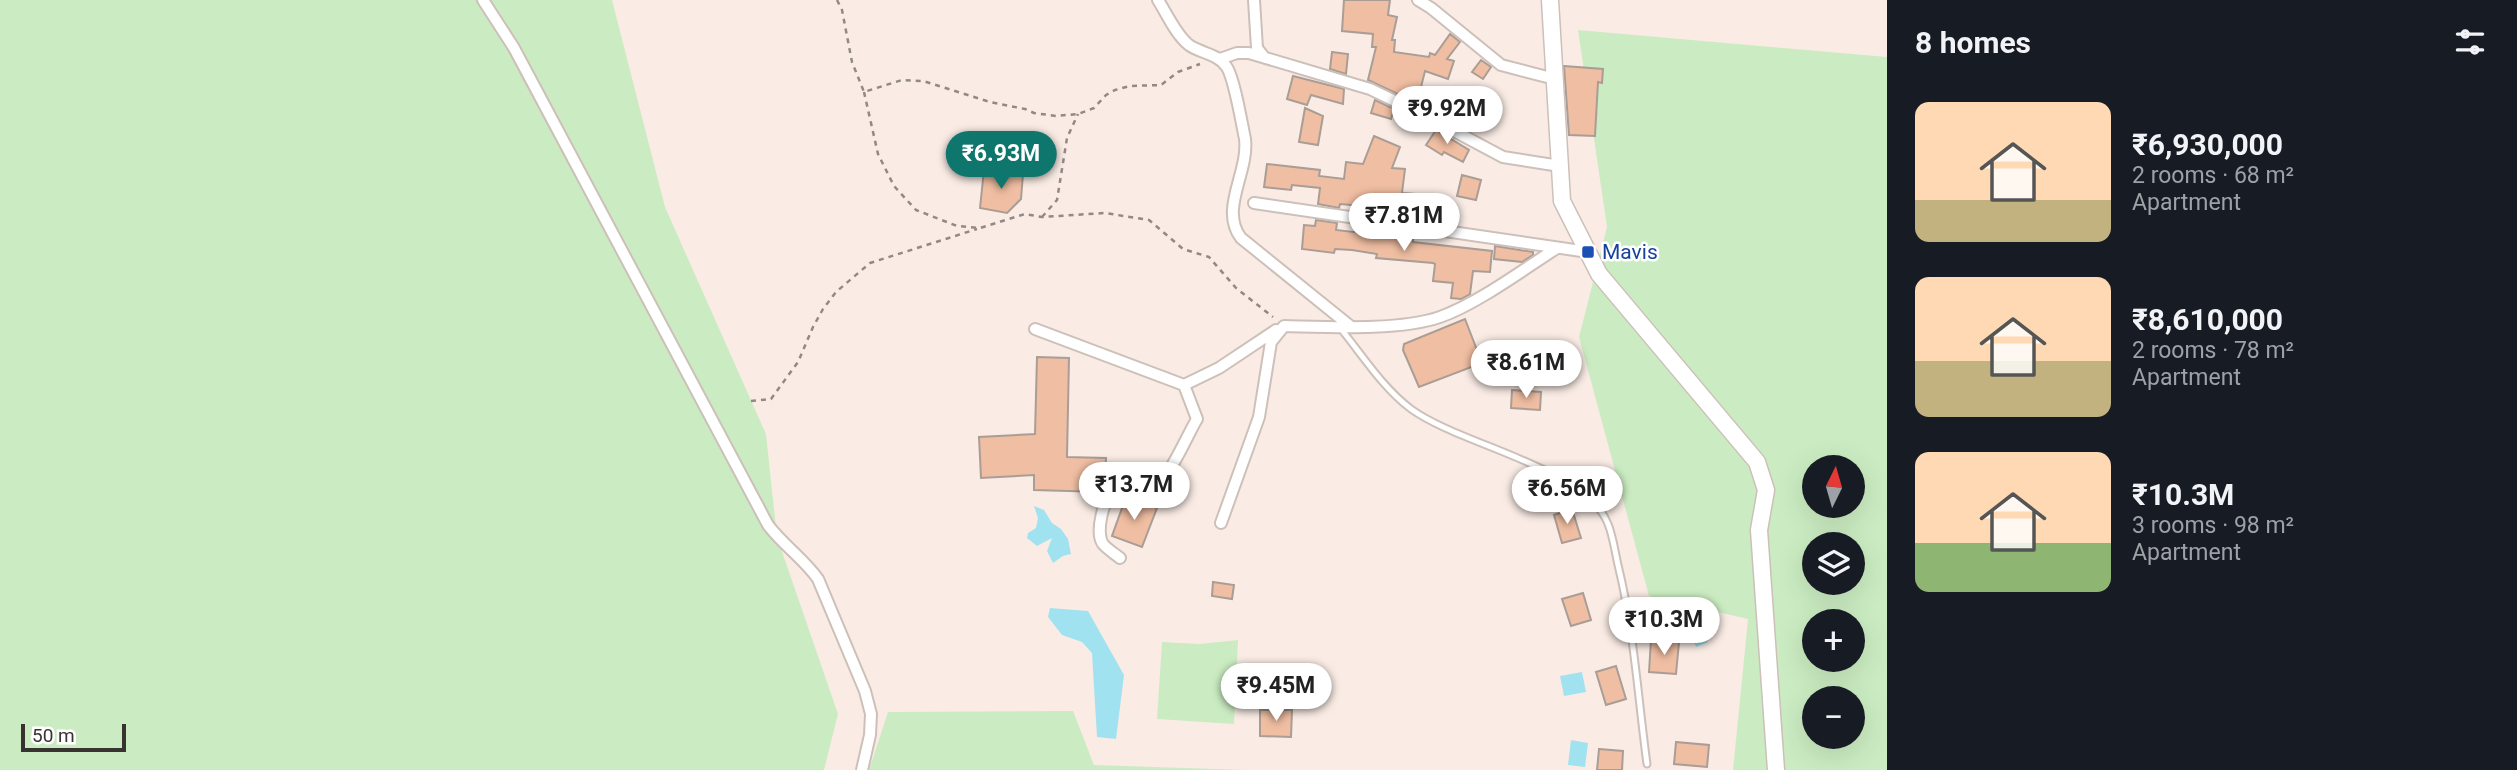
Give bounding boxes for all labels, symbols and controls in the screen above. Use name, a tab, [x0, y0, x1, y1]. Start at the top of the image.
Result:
icon: filters	[2451, 23, 2489, 61]
text: 8 homes	[1915, 25, 2031, 60]
pin: ₹9.92M	[1390, 86, 1504, 146]
text: ₹9.92M	[1408, 95, 1486, 122]
text: ₹6,930,000	[2132, 127, 2283, 162]
icon: home	[1971, 130, 2055, 214]
pin: ₹6.93M	[944, 132, 1058, 191]
text: ₹6.93M	[962, 140, 1040, 167]
text: 2 rooms · 68 m²	[2132, 162, 2294, 189]
text: Apartment	[2132, 189, 2241, 216]
pin: ₹7.81M	[1347, 194, 1461, 253]
text: ₹7.81M	[1365, 202, 1443, 229]
place label: Mavis	[1602, 240, 1658, 264]
marker: Mavis	[1580, 244, 1596, 260]
text: ₹8,610,000	[2132, 302, 2283, 337]
icon: home	[1971, 305, 2055, 389]
text: 2 rooms · 78 m²	[2132, 337, 2294, 364]
pin: ₹8.61M	[1469, 340, 1583, 400]
text: ₹8.61M	[1487, 349, 1565, 376]
text: Apartment	[2132, 364, 2241, 391]
north arrow	[1802, 455, 1866, 518]
map controls	[1802, 455, 1865, 749]
pin: ₹13.7M	[1077, 462, 1191, 522]
pin: ₹6.56M	[1510, 466, 1624, 526]
text: ₹13.7M	[1095, 471, 1173, 498]
text: ₹6.56M	[1528, 475, 1606, 502]
text: ₹10.3M	[2132, 477, 2234, 512]
icon: home	[1971, 480, 2055, 564]
text: 3 rooms · 98 m²	[2132, 512, 2294, 539]
button: layers	[1802, 532, 1865, 595]
text: Apartment	[2132, 539, 2241, 566]
pin: ₹10.3M	[1607, 598, 1721, 657]
text: ₹10.3M	[1625, 606, 1703, 633]
button: +	[1802, 609, 1865, 672]
pin: ₹9.45M	[1219, 664, 1333, 723]
text: ₹9.45M	[1237, 672, 1315, 699]
button: −	[1802, 686, 1865, 749]
scale bar	[21, 721, 126, 753]
text: 50 m	[32, 724, 75, 747]

